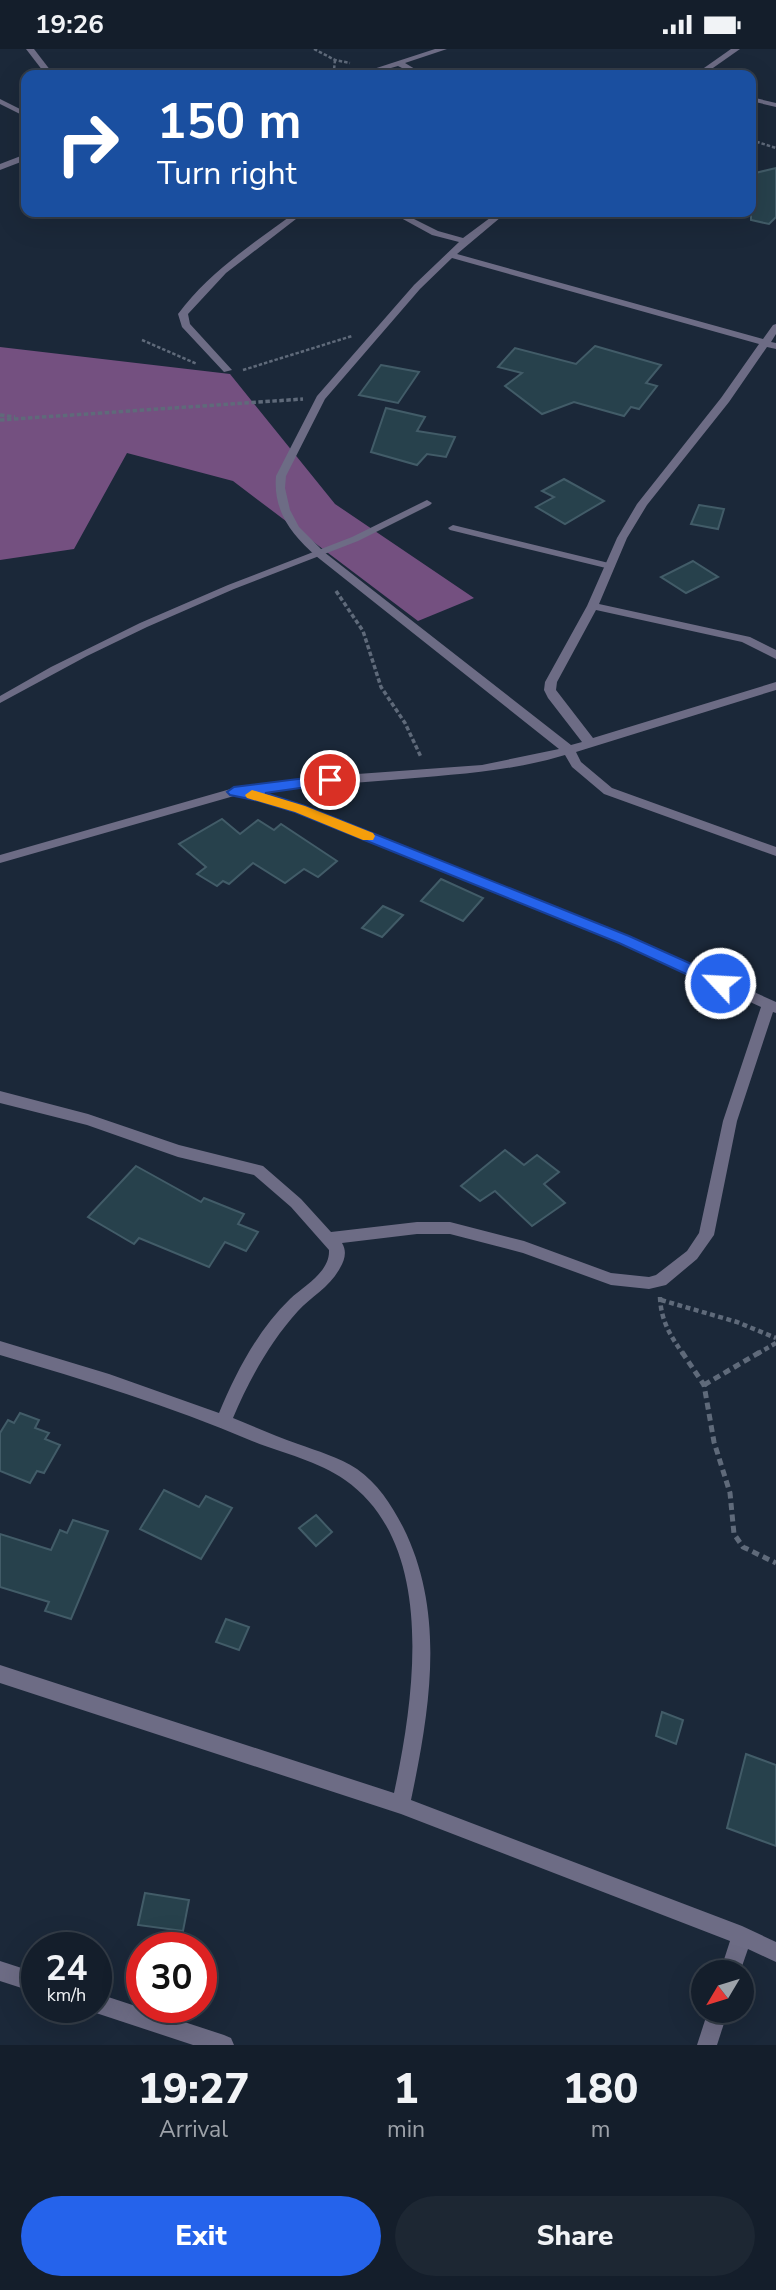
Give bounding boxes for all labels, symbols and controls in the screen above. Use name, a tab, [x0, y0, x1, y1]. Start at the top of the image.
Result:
text: 19:26	[35, 7, 104, 42]
text: 150 m	[157, 88, 301, 155]
icon: right	[42, 98, 133, 189]
text: Turn right	[157, 152, 297, 195]
pin	[300, 750, 360, 810]
icon: arrive	[311, 761, 349, 799]
position arrow	[683, 946, 757, 1020]
speed limit sign: 30	[126, 1932, 217, 2023]
text: 24	[45, 1945, 88, 1992]
north arrow	[691, 1960, 754, 2023]
map controls	[691, 1960, 754, 2023]
text: km/h	[47, 1983, 86, 2007]
text: 19:27	[138, 2061, 249, 2118]
text: 1	[393, 2061, 419, 2118]
text: 180	[563, 2061, 638, 2118]
text: Arrival	[159, 2114, 228, 2145]
text: min	[387, 2114, 425, 2145]
text: m	[591, 2114, 610, 2145]
button: Exit	[21, 2196, 381, 2276]
button: Share	[395, 2196, 755, 2276]

